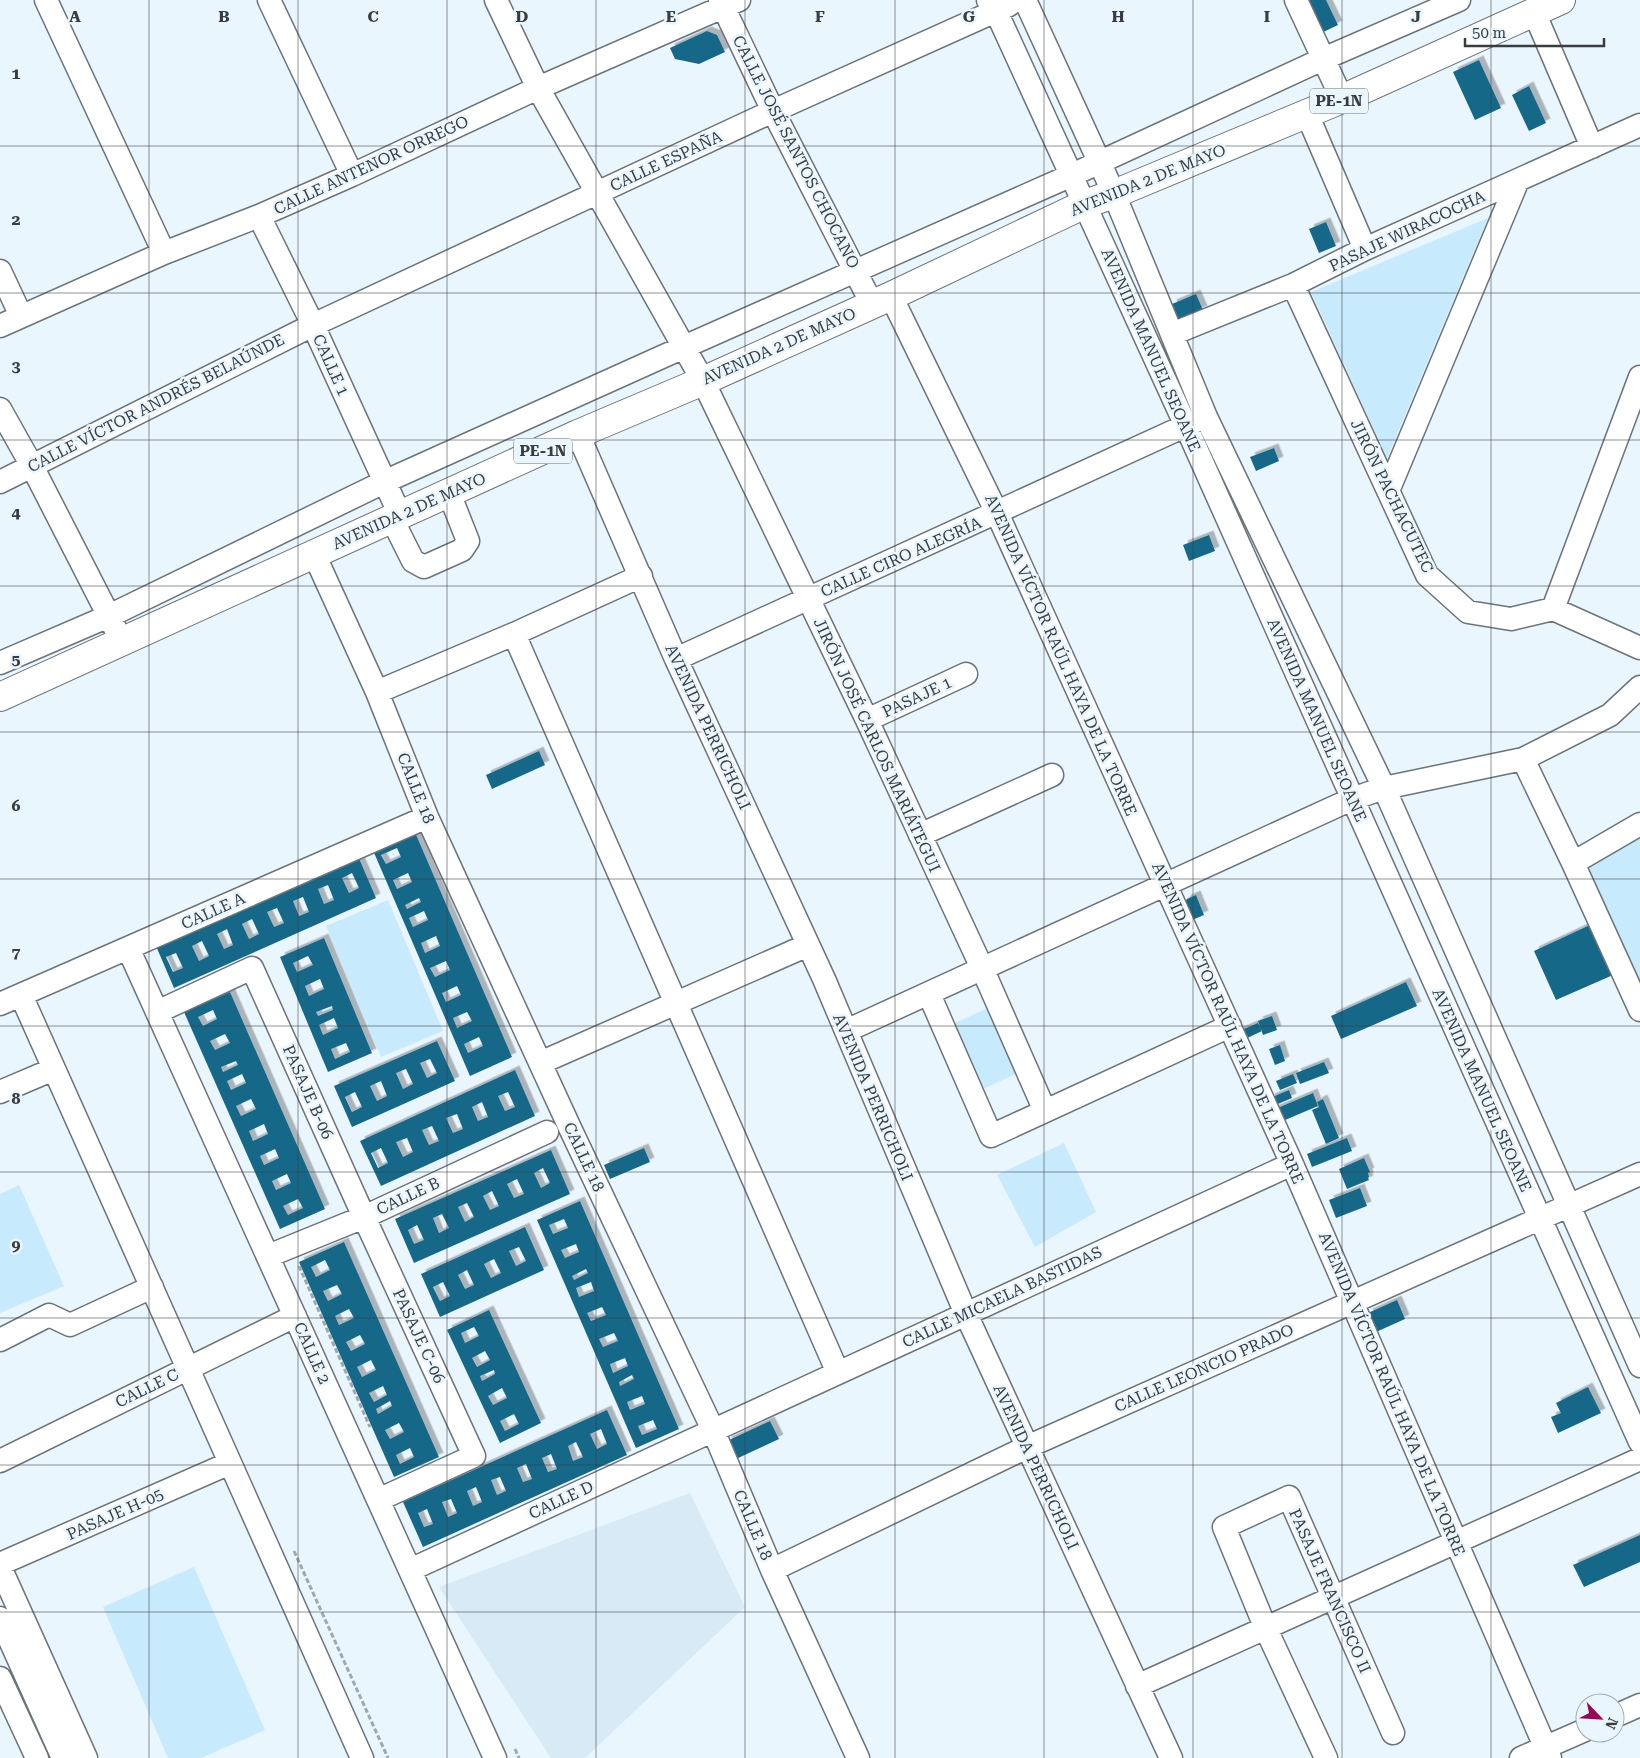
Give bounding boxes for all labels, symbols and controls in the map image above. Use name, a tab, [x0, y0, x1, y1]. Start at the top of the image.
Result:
text: A	[69, 7, 81, 26]
text: B	[218, 7, 230, 26]
text: C	[367, 7, 379, 26]
text: D	[516, 7, 529, 26]
text: E	[666, 7, 676, 26]
text: F	[815, 7, 825, 26]
text: G	[963, 7, 976, 26]
text: H	[1111, 7, 1125, 26]
text: I	[1264, 7, 1270, 26]
text: J	[1411, 7, 1421, 26]
scale bar	[1465, 15, 1604, 47]
text: 50 m	[1472, 24, 1507, 42]
street label: CALLE JOSÉ SANTOS CHOCANO	[729, 32, 863, 272]
text: 1	[12, 64, 21, 83]
road number: PE-1N	[1310, 88, 1368, 114]
street label: CALLE ANTENOR ORREGO	[271, 111, 471, 219]
street label: CALLE ESPAÑA	[607, 126, 726, 195]
street label: AVENIDA 2 DE MAYO	[1067, 140, 1229, 220]
street label: PASAJE WIRACOCHA	[1326, 186, 1489, 276]
text: 2	[12, 210, 21, 229]
street label: AVENIDA MANUEL SEOANE	[1097, 245, 1205, 455]
street label: AVENIDA 2 DE MAYO	[699, 304, 859, 388]
street label: CALLE VÍCTOR ANDRÉS BELAÚNDE	[24, 330, 288, 476]
street label: CALLE 1	[309, 331, 353, 399]
text: 3	[12, 357, 21, 376]
street label: JIRÓN PACHACUTEC	[1347, 416, 1437, 576]
road number: PE-1N	[514, 438, 572, 464]
street label: AVENIDA 2 DE MAYO	[329, 469, 489, 553]
street label: AVENIDA VÍCTOR RAÚL HAYA DE LA TORRE	[981, 491, 1141, 819]
text: 4	[12, 503, 21, 522]
street label: CALLE CIRO ALEGRÍA	[818, 513, 985, 601]
street label: JIRÓN JOSÉ CARLOS MARIÁTEGUI	[810, 615, 944, 875]
street label: AVENIDA MANUEL SEOANE	[1263, 615, 1371, 825]
street label: AVENIDA PERRICHOLI	[661, 641, 755, 813]
text: 5	[12, 650, 21, 669]
street label: PASAJE 1	[879, 673, 955, 721]
street label: CALLE 18	[393, 750, 439, 826]
text: 6	[12, 796, 21, 815]
street label: AVENIDA VÍCTOR RAÚL HAYA DE LA TORRE	[1148, 859, 1308, 1187]
street label: CALLE A	[178, 888, 249, 933]
text: 7	[12, 943, 21, 962]
street label: AVENIDA MANUEL SEOANE	[1428, 985, 1536, 1195]
street label: AVENIDA PERRICHOLI	[829, 1011, 917, 1183]
street label: PASAJE B-06	[279, 1042, 337, 1142]
text: 8	[12, 1089, 21, 1108]
street label: CALLE 18	[560, 1119, 608, 1195]
street label: CALLE B	[373, 1173, 443, 1219]
street label: AVENIDA VÍCTOR RAÚL HAYA DE LA TORRE	[1315, 1229, 1469, 1559]
text: 9	[12, 1236, 21, 1255]
street label: CALLE MICAELA BASTIDAS	[899, 1242, 1105, 1352]
street label: PASAJE C-06	[389, 1286, 449, 1386]
street label: CALLE 2	[290, 1319, 334, 1387]
street label: CALLE LEONCIO PRADO	[1111, 1320, 1297, 1416]
street label: CALLE C	[112, 1365, 182, 1411]
street label: AVENIDA PERRICHOLI	[989, 1381, 1083, 1553]
street label: CALLE D	[526, 1477, 596, 1523]
street label: PASAJE H-05	[64, 1484, 166, 1544]
street label: CALLE 18	[730, 1487, 776, 1563]
street label: PASAJE FRANCISCO II	[1285, 1506, 1375, 1676]
north arrow	[1575, 1693, 1625, 1743]
text: N	[1602, 1715, 1621, 1732]

